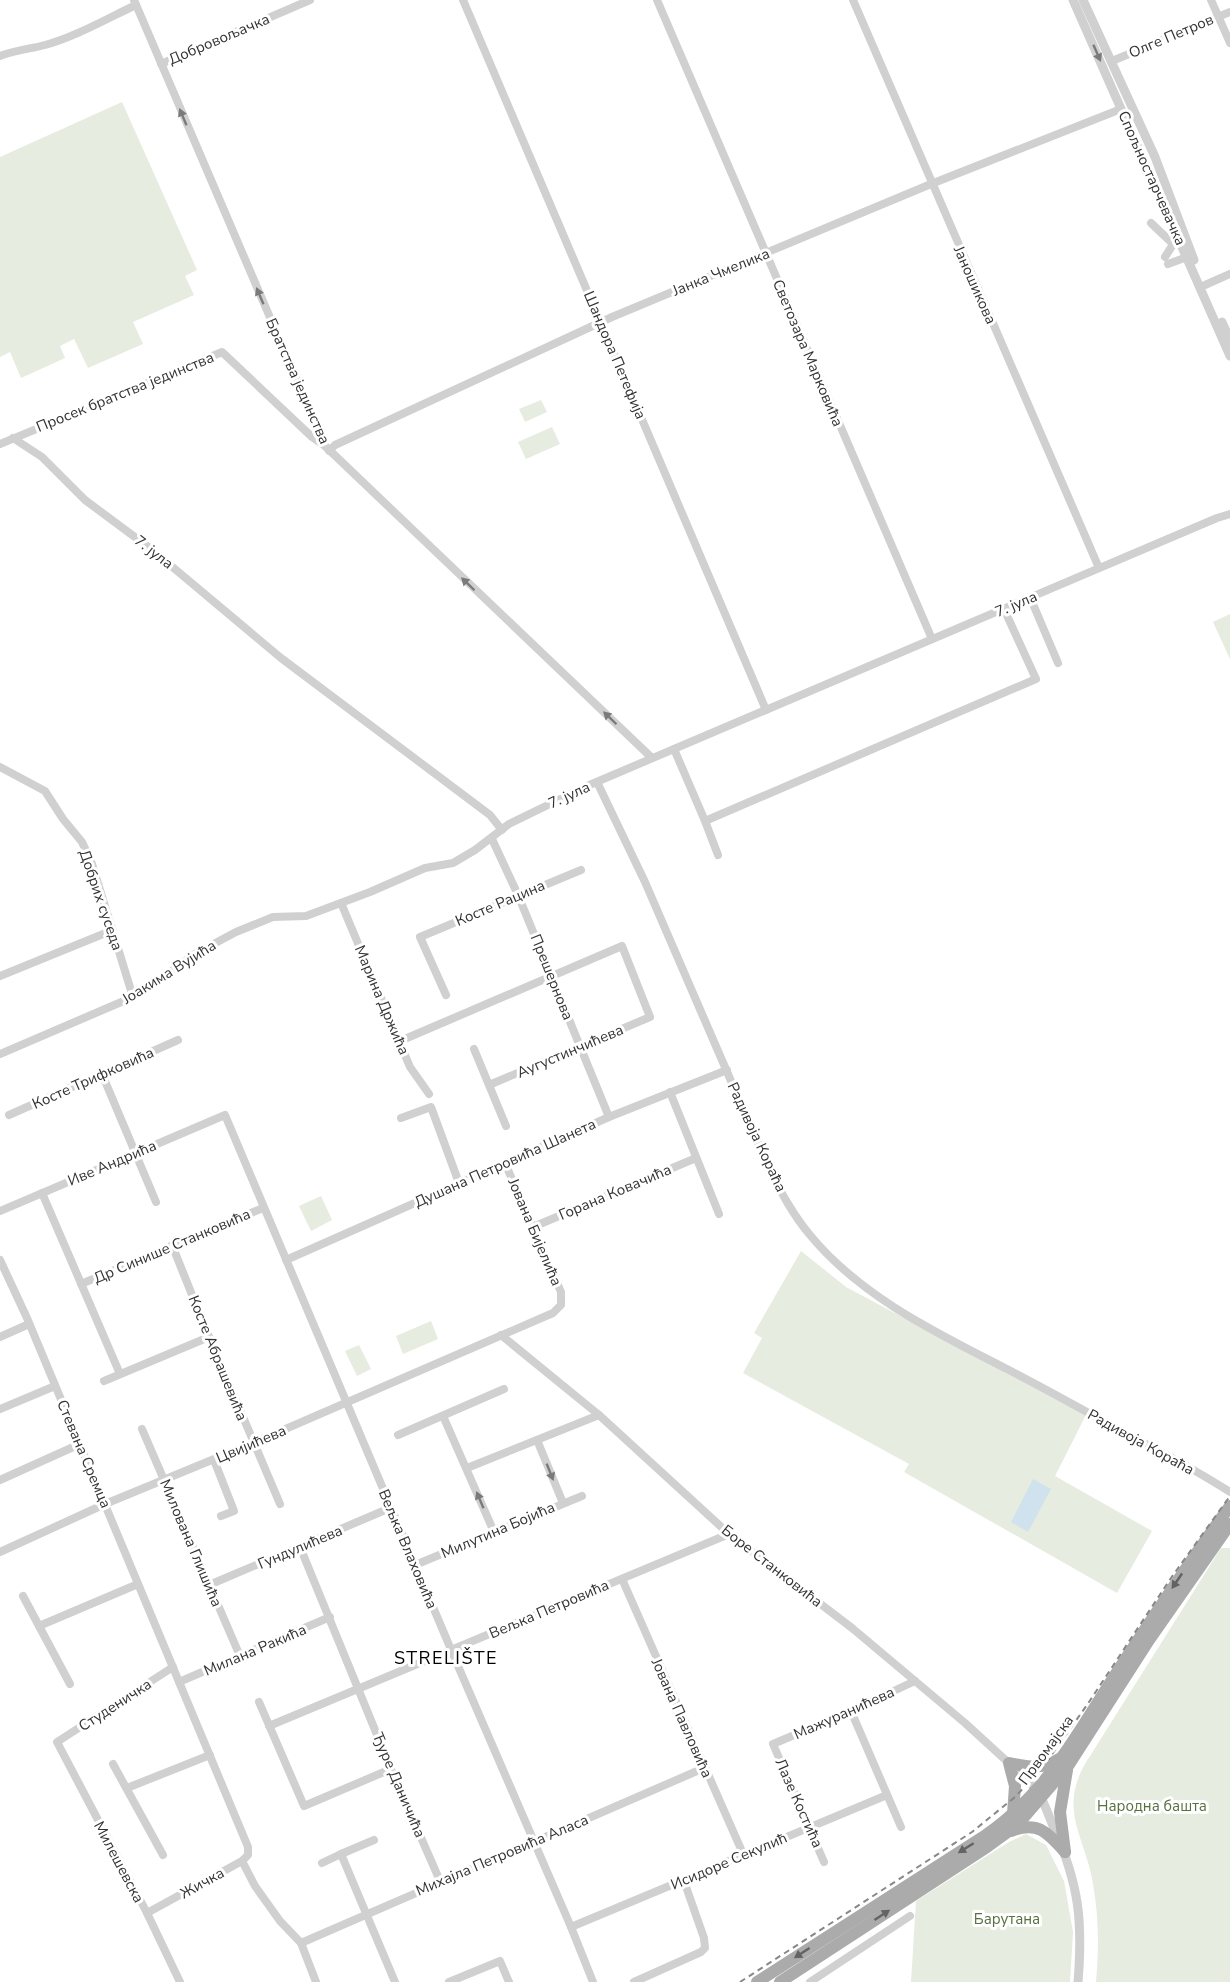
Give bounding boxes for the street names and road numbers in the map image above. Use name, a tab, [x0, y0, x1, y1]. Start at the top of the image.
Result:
street label: Добровољачка	[165, 9, 273, 69]
street label: Олге Петров	[1126, 9, 1216, 63]
street label: Спољностарчевачка	[1113, 108, 1191, 248]
street label: Јаношикова	[948, 242, 1001, 327]
street label: Јанка Чмелика	[669, 243, 773, 301]
street label: Светозара Марковића	[768, 276, 848, 430]
street label: Шандора Петефија	[579, 288, 651, 422]
street label: Братства јединства	[261, 315, 335, 447]
street label: Просек братства јединства	[33, 347, 217, 437]
street label: 7. јула	[130, 531, 178, 573]
street label: 7. јула	[992, 586, 1040, 622]
street label: 7. јула	[545, 777, 593, 813]
street label: Добрих суседа	[74, 847, 128, 953]
street label: Косте Рацина	[452, 875, 548, 931]
street label: Прешернова	[526, 931, 578, 1023]
street label: Јоакима Вујића	[117, 935, 220, 1009]
street label: Марина Држића	[350, 942, 414, 1058]
street label: Аугустинчићева	[514, 1019, 626, 1083]
street label: Косте Трифковића	[29, 1042, 157, 1114]
street label: Радивоја Кораћа	[723, 1079, 791, 1195]
street label: Душана Петровића Шанета	[411, 1114, 599, 1212]
street label: Иве Андрића	[65, 1135, 159, 1191]
street label: Горана Ковачића	[556, 1159, 674, 1225]
street label: Јована Бијелића	[503, 1174, 567, 1289]
street label: Др Синише Станковића	[91, 1204, 253, 1288]
street label: Косте Абрашевића	[184, 1292, 252, 1424]
street label: Стевана Сремца	[52, 1397, 116, 1511]
street label: Радивоја Кораћа	[1084, 1404, 1198, 1480]
street label: Цвијићева	[213, 1420, 289, 1468]
street label: Милована Глишића	[155, 1476, 227, 1610]
street label: Вељка Влаховића	[374, 1486, 442, 1612]
street label: Милутина Бојића	[438, 1497, 558, 1563]
street label: Гундулићева	[255, 1520, 345, 1574]
street label: Боре Станковића	[717, 1520, 827, 1612]
street label: Вељка Петровића	[486, 1575, 612, 1643]
street label: Милана Ракића	[201, 1619, 309, 1681]
street label: Јована Павловића	[646, 1654, 717, 1781]
street label: Студеничка	[75, 1674, 155, 1736]
street label: Мажуранићева	[791, 1682, 897, 1744]
street label: Првомајска	[1014, 1711, 1078, 1789]
street label: Ђуре Даничића	[368, 1729, 430, 1841]
street label: Лазе Костића	[770, 1755, 828, 1851]
street label: Михајла Петровића Аласа	[413, 1810, 591, 1900]
street label: Милешевска	[89, 1818, 149, 1906]
street label: Исидоре Секулић	[668, 1827, 790, 1895]
street label: Жичка	[176, 1863, 228, 1903]

